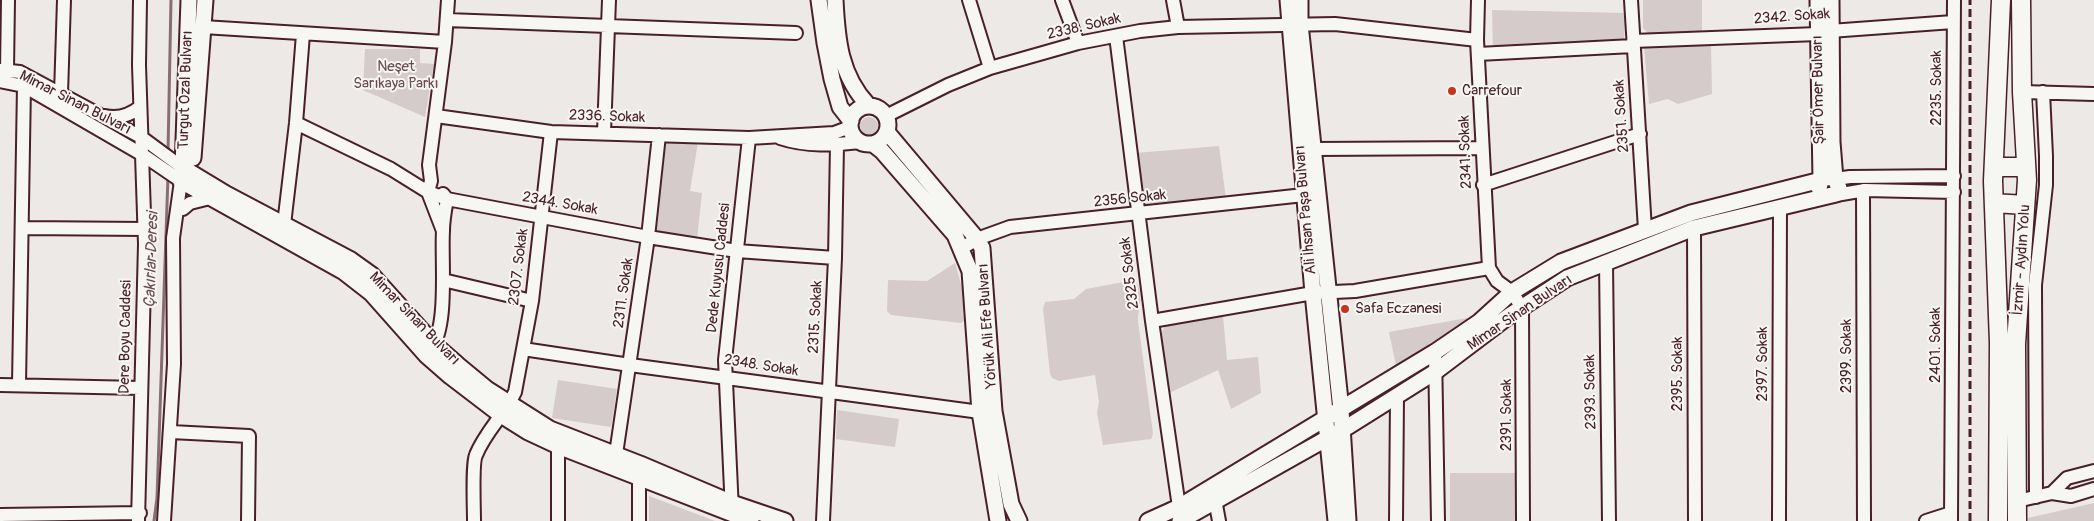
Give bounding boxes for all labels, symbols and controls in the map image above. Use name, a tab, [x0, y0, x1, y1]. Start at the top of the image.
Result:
street label: 2342. Sokak	[1753, 5, 1831, 29]
street label: 2338. Sokak	[1045, 10, 1123, 44]
street label: Turgut Ozal Bulvarı	[175, 30, 197, 150]
street label: Şair Ömer Bulvarı	[1809, 35, 1829, 145]
street label: 2235. Sokak	[1928, 50, 1946, 126]
park label: Neşet Sarıkaya Parkı	[353, 58, 439, 93]
street label: Mimar Sinan Bulvarı	[16, 67, 134, 139]
street label: 2351. Sokak	[1610, 79, 1634, 153]
place label: Carrefour	[1462, 82, 1522, 100]
marker: Carrefour	[1446, 85, 1458, 97]
street label: 2336. Sokak	[569, 107, 645, 127]
street label: 2341. Sokak	[1456, 115, 1476, 189]
street label: Ali İhsan Paşa Bulvarı	[1291, 145, 1321, 275]
street label: 2356 Sokak	[1093, 186, 1167, 212]
street label: 2344. Sokak	[521, 188, 599, 220]
street label: Dede Kuyusu Caddesi	[703, 202, 735, 334]
street label: İzmir - Aydın Yolu	[2009, 204, 2035, 316]
water label: Çakırlar Deresi	[141, 212, 163, 308]
street label: 2307. Sokak	[505, 228, 533, 306]
street label: 2325 Sokak	[1117, 236, 1143, 310]
street label: 2311. Sokak	[610, 257, 638, 329]
street label: Yörük Ali Efe Bulvarı	[975, 263, 1001, 389]
street label: Mimar Sinan Bulvarı	[365, 269, 463, 369]
street label: Mimar Sinan Bulvarı	[1464, 271, 1576, 355]
street label: Dere Boyu Caddesi	[116, 280, 136, 394]
street label: 2315. Sokak	[805, 280, 827, 354]
place label: Safa Eczanesi	[1355, 300, 1441, 318]
marker: Safa Eczanesi	[1339, 303, 1351, 315]
street label: 2401. Sokak	[1927, 307, 1945, 383]
street label: 2399. Sokak	[1838, 319, 1856, 393]
street label: 2397. Sokak	[1754, 327, 1772, 401]
street label: 2395. Sokak	[1669, 337, 1687, 411]
street label: 2348. Sokak	[722, 351, 800, 381]
street label: 2393. Sokak	[1581, 354, 1601, 430]
street label: 2391. Sokak	[1498, 379, 1516, 451]

